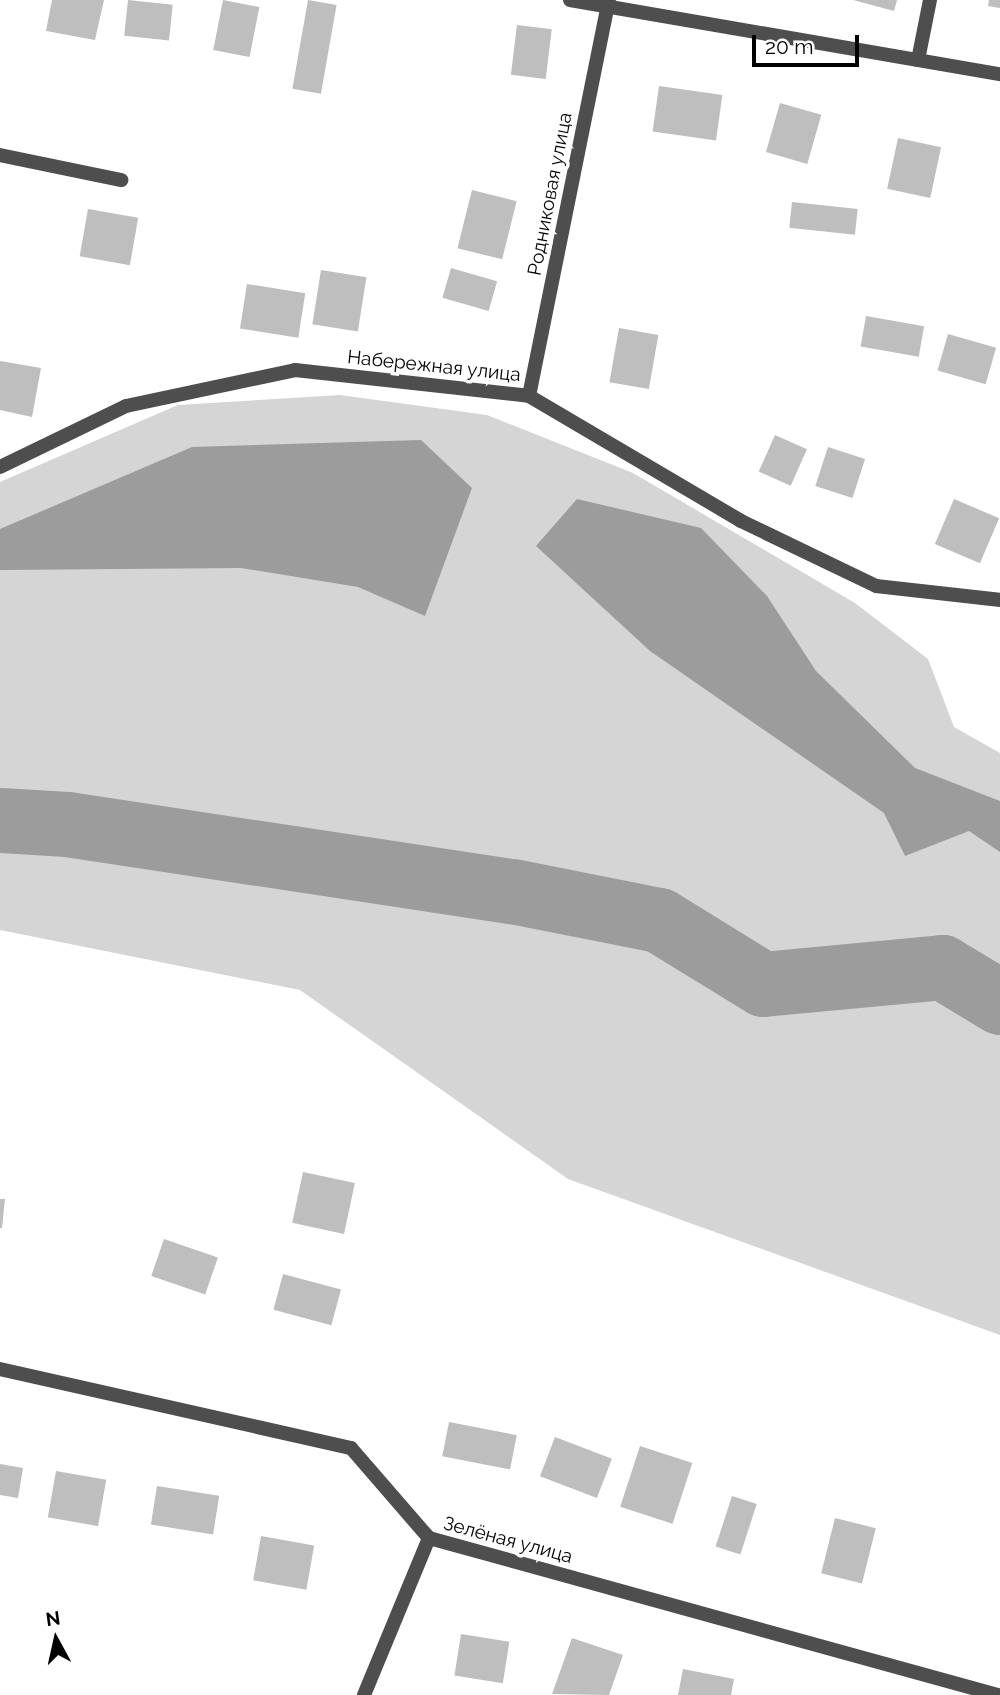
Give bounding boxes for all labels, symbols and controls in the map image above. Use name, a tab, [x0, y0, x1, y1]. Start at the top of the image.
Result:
scale bar	[755, 21, 862, 65]
text: 20 m	[765, 34, 813, 59]
street label: Родниковая улица	[523, 110, 577, 278]
street label: Набережная улица	[346, 346, 522, 386]
street label: Зелёная улица	[441, 1512, 575, 1568]
north arrow	[21, 1604, 91, 1674]
text: N	[44, 1606, 62, 1630]

